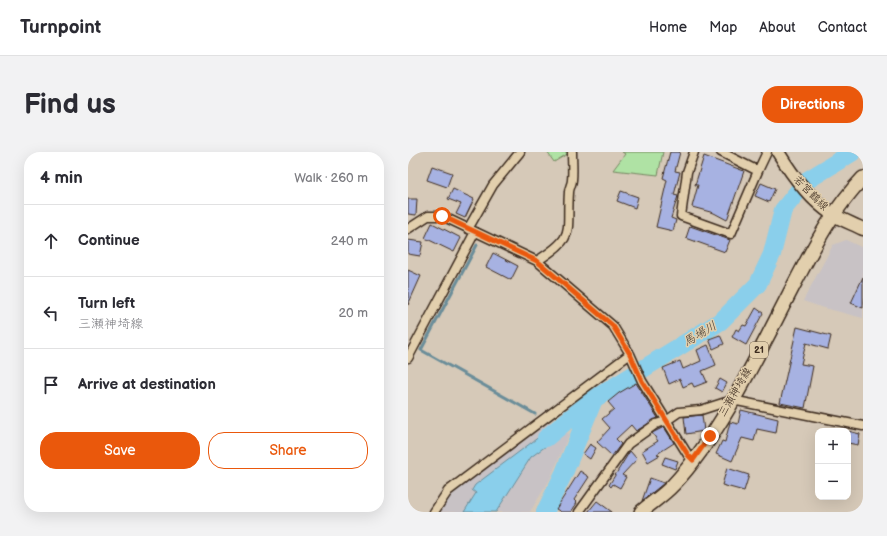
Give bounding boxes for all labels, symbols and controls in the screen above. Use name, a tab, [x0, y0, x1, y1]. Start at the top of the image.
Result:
text: Turnpoint	[20, 16, 101, 39]
text: Home	[649, 19, 687, 36]
text: Map	[709, 19, 737, 36]
text: About	[759, 19, 796, 36]
text: Contact	[818, 19, 867, 36]
button: Directions	[762, 86, 863, 123]
text: Find us	[24, 88, 116, 121]
text: 4 min	[40, 168, 83, 188]
text: Walk · 260 m	[294, 170, 368, 186]
street label: 若宮鶴線	[791, 173, 831, 213]
route start	[433, 207, 451, 225]
icon: ahead	[40, 230, 62, 252]
text: Continue	[78, 231, 140, 250]
text: 240 m	[331, 233, 368, 249]
text: Turn left	[78, 294, 135, 313]
icon: left	[40, 302, 62, 324]
text: 20 m	[338, 305, 368, 321]
text: 三瀬神埼線	[78, 316, 143, 332]
water label: 馬場川	[681, 318, 719, 350]
road number: 21	[750, 342, 768, 358]
street label: 三瀬神埼線	[716, 365, 754, 419]
icon: arrive	[40, 374, 62, 396]
text: Arrive at destination	[78, 375, 216, 394]
route end	[701, 427, 719, 445]
map controls	[815, 428, 851, 500]
button: +	[815, 428, 851, 464]
button: Save	[40, 432, 200, 469]
button: Share	[208, 432, 368, 469]
button: −	[815, 464, 851, 500]

